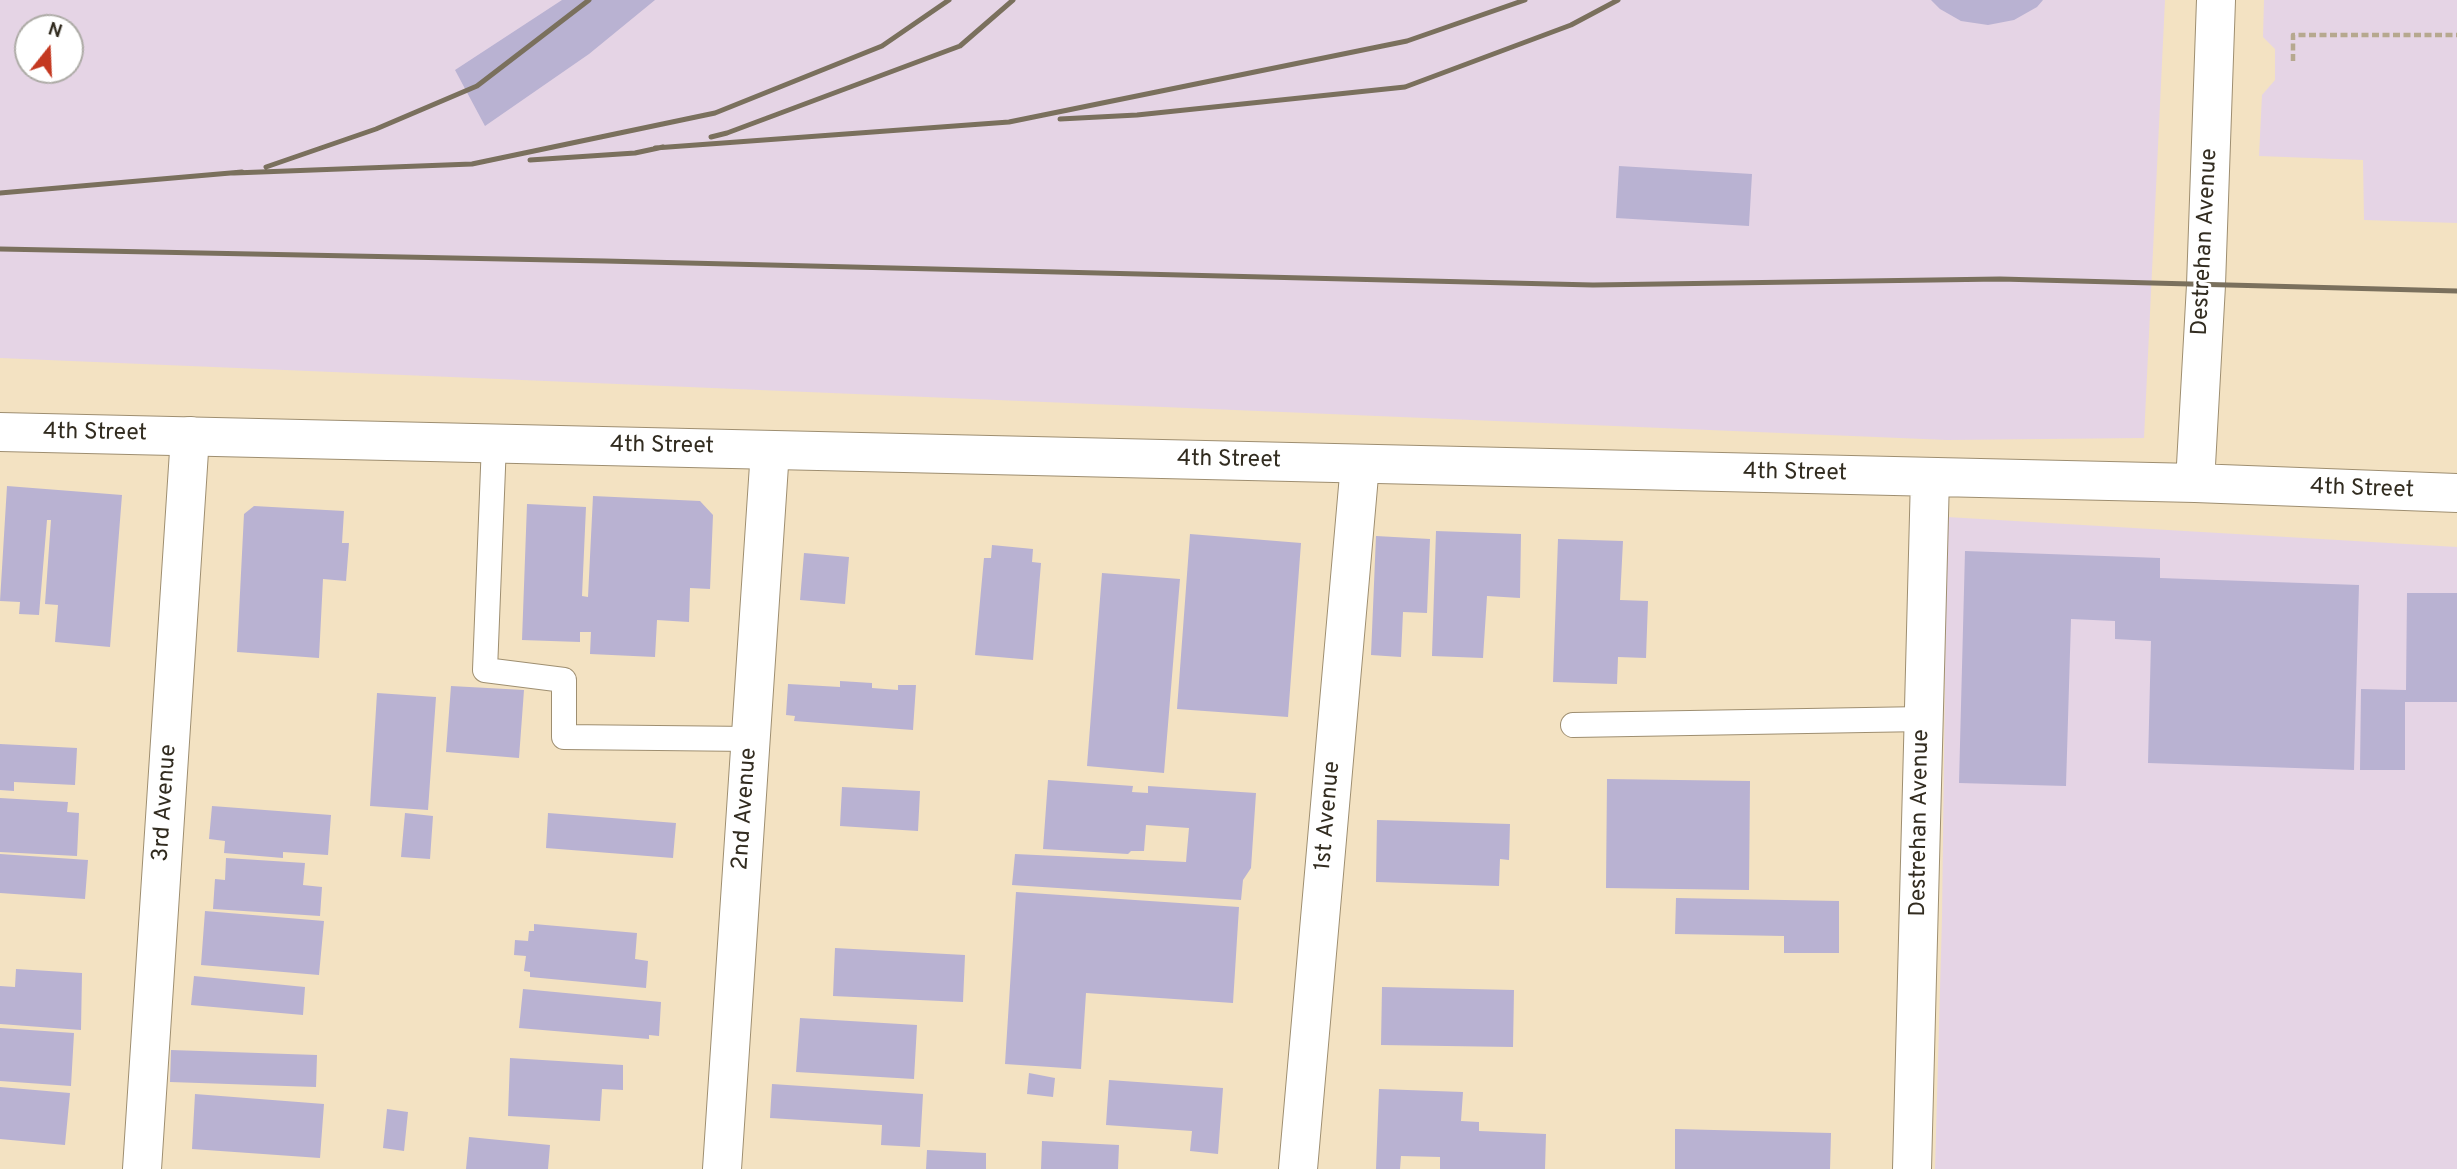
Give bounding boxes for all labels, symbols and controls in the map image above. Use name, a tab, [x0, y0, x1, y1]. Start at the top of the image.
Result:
north arrow	[14, 14, 84, 84]
text: N	[45, 17, 65, 44]
street label: Destrehan Avenue	[2187, 148, 2225, 336]
street label: 4th Street	[43, 419, 147, 449]
street label: 4th Street	[610, 432, 714, 462]
street label: 4th Street	[1177, 446, 1281, 476]
street label: 4th Street	[1743, 459, 1847, 489]
street label: 4th Street	[2309, 474, 2415, 506]
street label: Destrehan Avenue	[1906, 729, 1936, 917]
street label: 3rd Avenue	[148, 743, 184, 863]
street label: 2nd Avenue	[728, 747, 764, 871]
street label: 1st Avenue	[1310, 760, 1348, 872]

